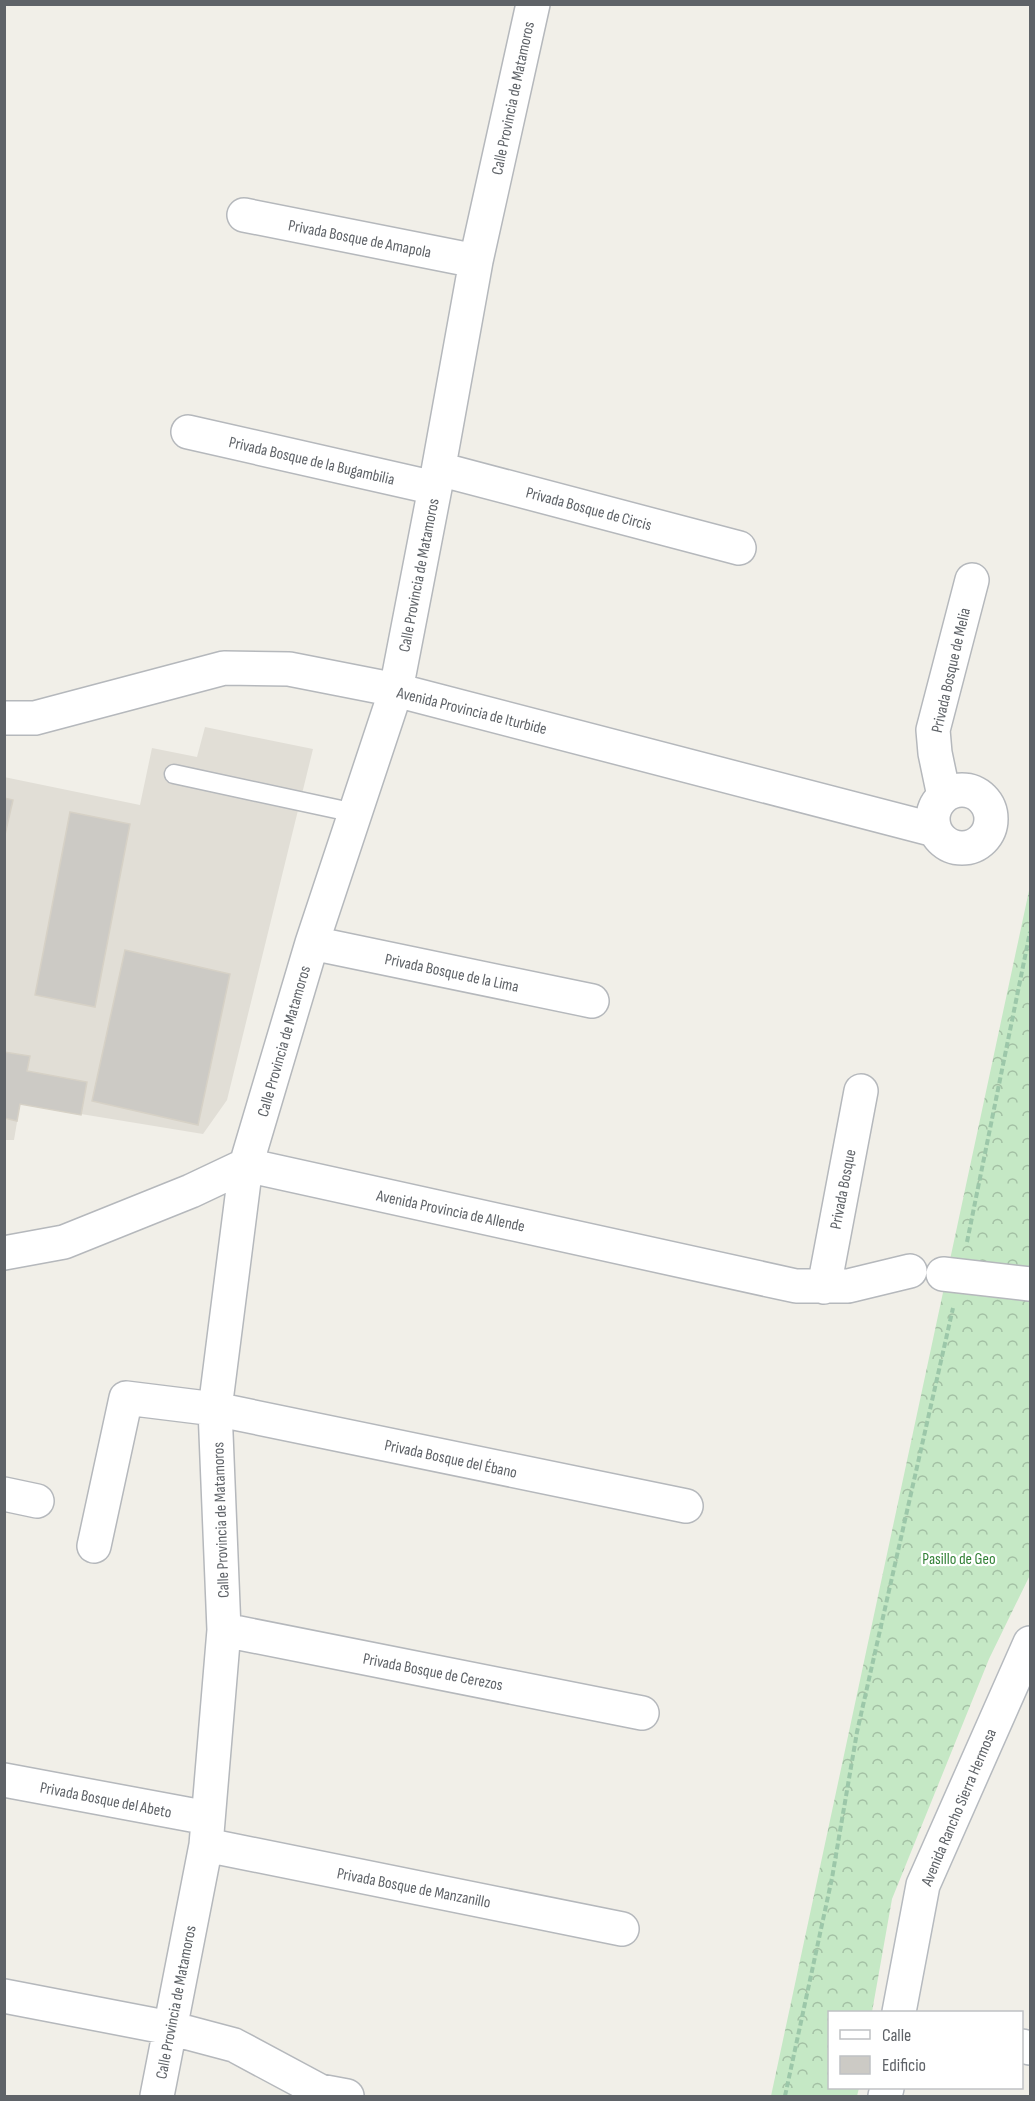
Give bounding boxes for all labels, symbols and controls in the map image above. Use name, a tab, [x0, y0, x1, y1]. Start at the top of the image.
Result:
street label: Calle Provincia de Matamoros	[488, 20, 539, 177]
street label: Privada Bosque de Amapola	[287, 216, 433, 263]
street label: Privada Bosque de la Bugambilia	[227, 433, 396, 490]
street label: Privada Bosque de Circis	[524, 484, 654, 535]
street label: Calle Provincia de Matamoros	[395, 497, 444, 654]
street label: Privada Bosque de Melia	[928, 606, 975, 735]
street label: Avenida Provincia de Iturbide	[394, 683, 549, 739]
street label: Privada Bosque de la Lima	[383, 950, 520, 997]
street label: Calle Provincia de Matamoros	[254, 963, 315, 1119]
street label: Privada Bosque	[826, 1148, 861, 1231]
street label: Avenida Provincia de Allende	[374, 1186, 527, 1236]
street label: Privada Bosque del Ébano	[383, 1436, 519, 1483]
street label: Calle Provincia de Matamoros	[209, 1441, 234, 1598]
park label: Pasillo de Geo	[922, 1550, 996, 1569]
street label: Privada Bosque de Cerezos	[361, 1650, 504, 1695]
street label: Avenida Rancho Sierra Hermosa	[917, 1726, 1001, 1890]
street label: Privada Bosque del Abeto	[38, 1778, 173, 1823]
street label: Privada Bosque de Manzanillo	[335, 1864, 492, 1913]
street label: Calle Provincia de Matamoros	[152, 1924, 201, 2081]
legend	[828, 2011, 1023, 2089]
text: Calle	[882, 2025, 911, 2046]
text: Edificio	[882, 2055, 926, 2076]

